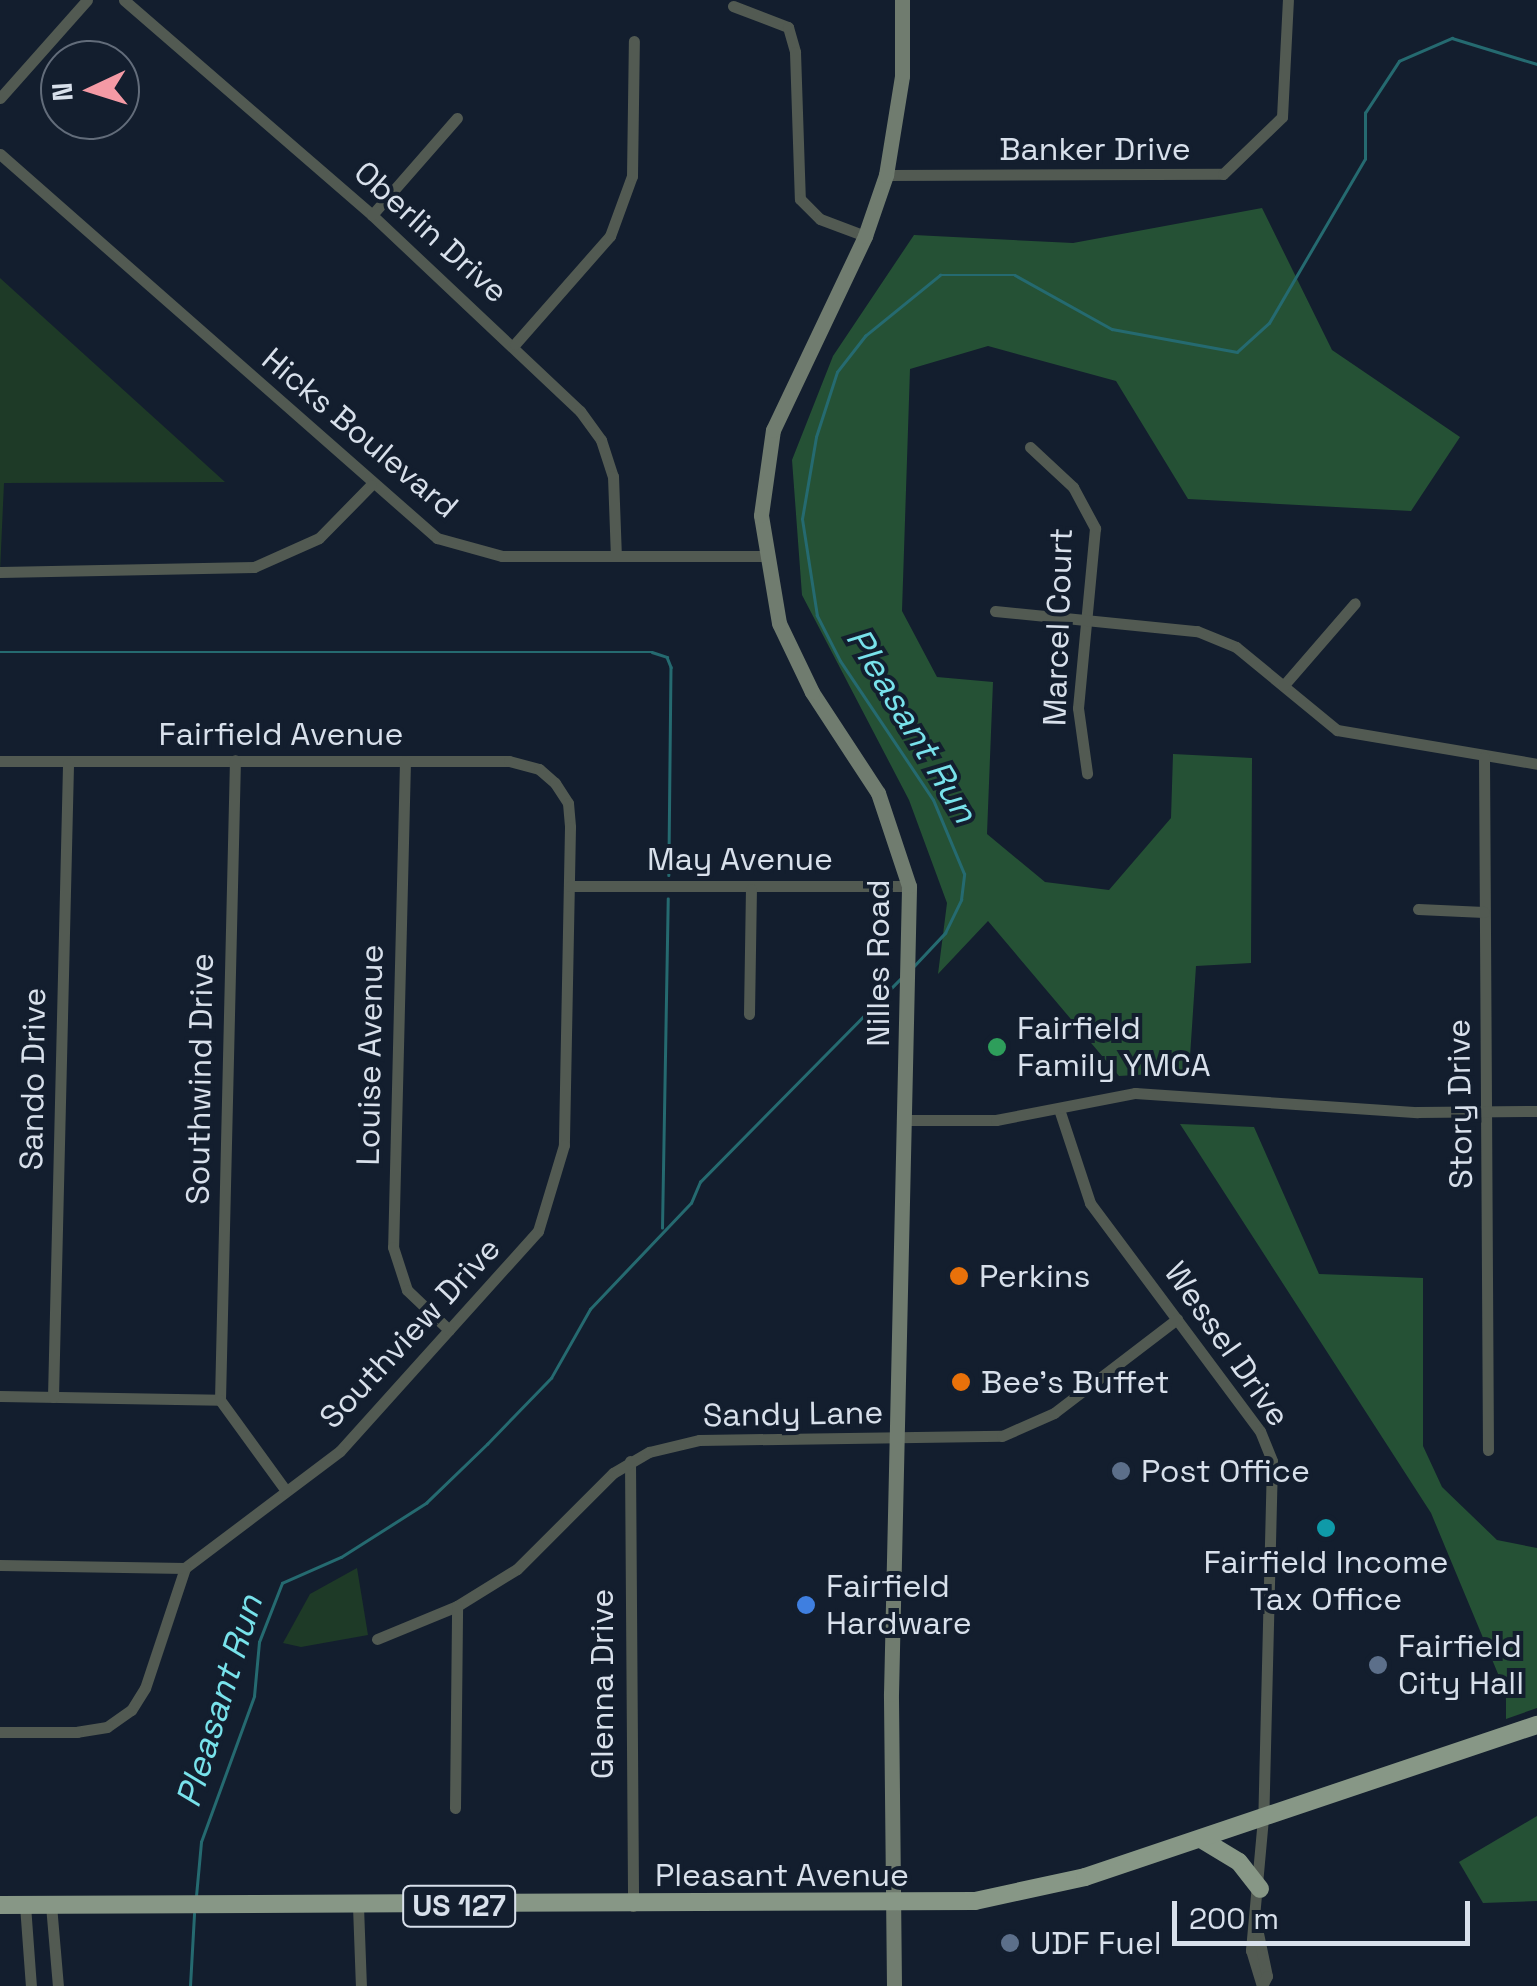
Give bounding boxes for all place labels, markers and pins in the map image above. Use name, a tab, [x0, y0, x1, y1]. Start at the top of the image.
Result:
place label: Fairfield Family YMCA	[1017, 1010, 1211, 1085]
marker: Fairfield Family YMCA	[986, 1036, 1008, 1058]
place label: Perkins	[979, 1257, 1090, 1295]
marker: Perkins	[948, 1265, 970, 1287]
place label: Bee's Buffet	[981, 1363, 1169, 1401]
marker: Bee's Buffet	[950, 1371, 972, 1393]
place label: Post Office	[1141, 1452, 1310, 1490]
marker: Post Office	[1110, 1460, 1132, 1482]
marker: Fairfield Income Tax Office	[1315, 1517, 1337, 1539]
place label: Fairfield Income Tax Office	[1204, 1544, 1448, 1619]
place label: Fairfield Hardware	[826, 1568, 972, 1643]
marker: Fairfield Hardware	[795, 1594, 817, 1616]
place label: Fairfield City Hall	[1398, 1628, 1524, 1703]
marker: Fairfield City Hall	[1367, 1654, 1389, 1676]
place label: UDF Fuel	[1030, 1924, 1162, 1962]
marker: UDF Fuel	[999, 1932, 1021, 1954]

